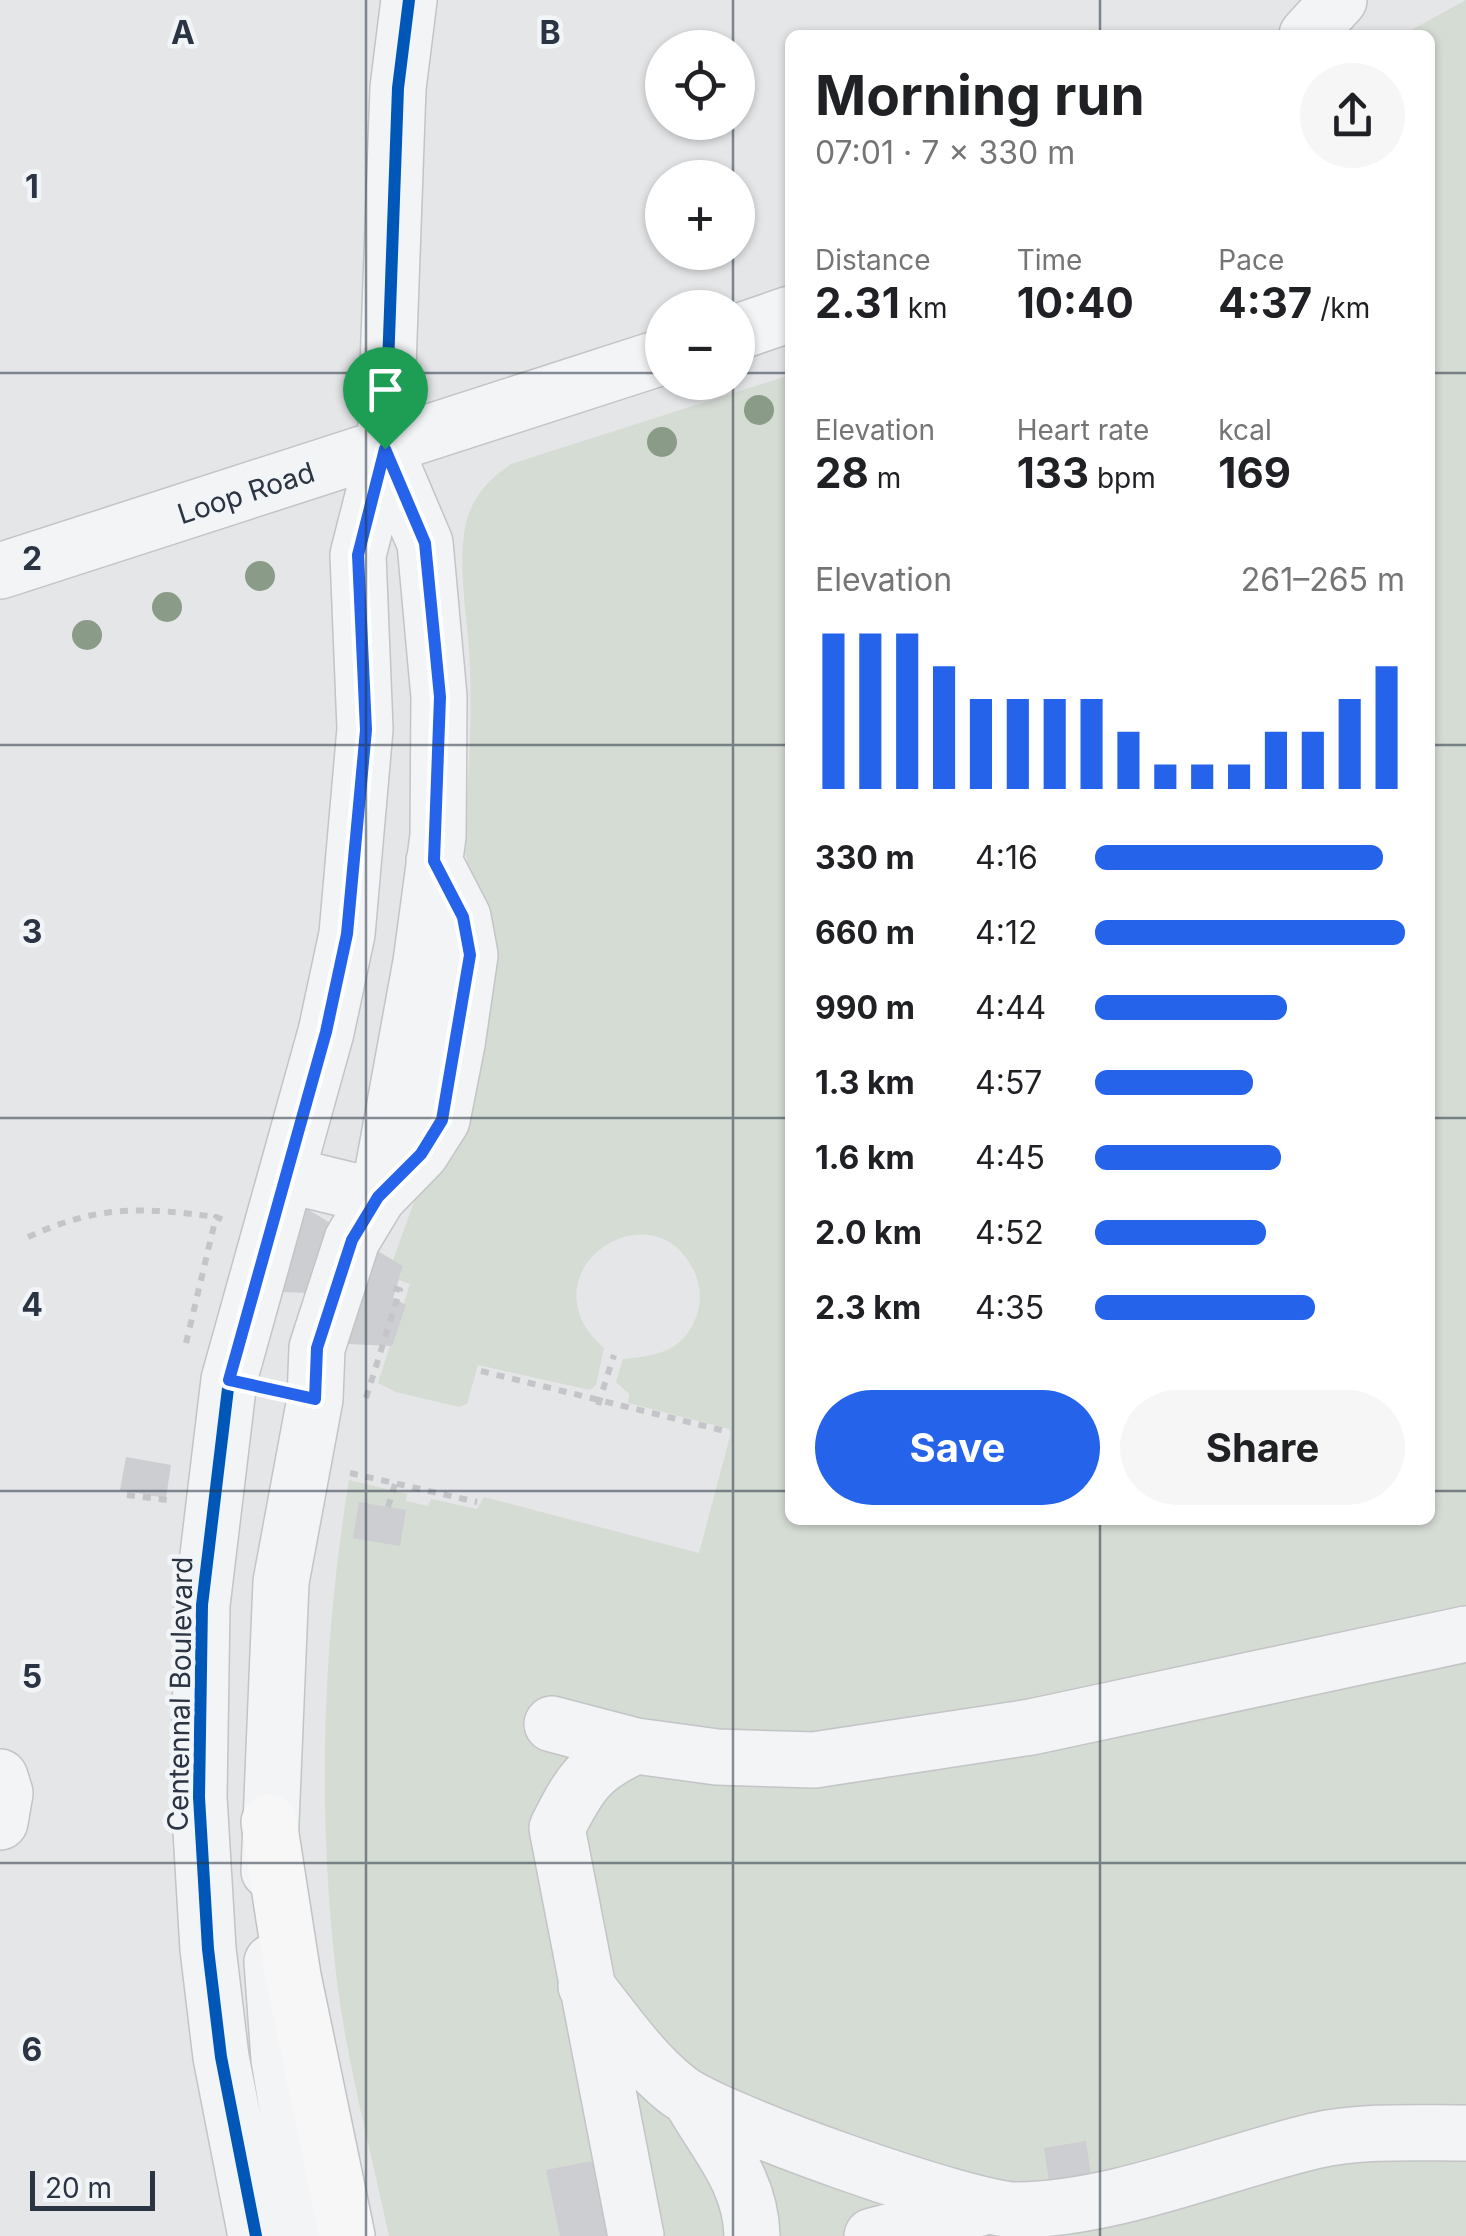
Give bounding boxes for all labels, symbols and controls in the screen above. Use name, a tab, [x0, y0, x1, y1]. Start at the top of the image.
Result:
text: A	[171, 13, 195, 52]
text: B	[539, 13, 561, 52]
map controls	[645, 30, 755, 400]
button: locate	[645, 30, 755, 140]
text: Morning run	[815, 62, 1145, 128]
button: share	[1300, 63, 1405, 168]
text: 07:01 · 7 × 330 m	[815, 133, 1075, 172]
button: +	[645, 160, 755, 270]
text: 1	[25, 167, 39, 206]
text: Distance	[815, 243, 931, 277]
text: Time	[1017, 243, 1082, 277]
text: Pace	[1218, 243, 1284, 277]
text: 2.31	[815, 277, 900, 328]
text: 10:40	[1017, 277, 1134, 328]
text: 4:37	[1218, 277, 1312, 328]
button: −	[645, 290, 755, 400]
text: km	[900, 291, 948, 325]
text: /km	[1312, 291, 1370, 325]
pin	[343, 347, 428, 450]
icon: arrive	[358, 362, 413, 417]
text: Elevation	[815, 413, 935, 447]
text: Heart rate	[1017, 413, 1149, 447]
text: kcal	[1218, 413, 1272, 447]
text: 28	[815, 447, 869, 498]
text: 133	[1017, 447, 1089, 498]
text: 169	[1218, 447, 1291, 498]
street label: Loop Road	[173, 455, 319, 531]
text: m	[869, 461, 901, 495]
text: bpm	[1089, 461, 1156, 495]
text: 2	[22, 539, 42, 578]
text: Elevation	[815, 560, 952, 599]
text: 261–265 m	[1241, 560, 1405, 599]
text: 330 m	[815, 838, 915, 877]
text: 4:16	[975, 838, 1038, 877]
text: 3	[22, 912, 42, 951]
text: 660 m	[815, 913, 915, 952]
text: 4:12	[975, 913, 1037, 952]
text: 990 m	[815, 988, 915, 1027]
text: 4:44	[975, 988, 1046, 1027]
text: 1.3 km	[815, 1063, 915, 1102]
text: 4:57	[975, 1063, 1042, 1102]
text: 1.6 km	[815, 1138, 915, 1177]
text: 4:45	[975, 1138, 1045, 1177]
text: 2.0 km	[815, 1213, 922, 1252]
text: 4:52	[975, 1213, 1044, 1252]
text: 4	[21, 1285, 43, 1324]
text: 2.3 km	[815, 1288, 921, 1327]
text: 4:35	[975, 1288, 1044, 1327]
button: Save	[815, 1390, 1100, 1505]
button: Share	[1120, 1390, 1405, 1505]
street label: Centennal Boulevard	[161, 1556, 199, 1832]
text: 5	[22, 1657, 42, 1696]
text: 6	[22, 2030, 42, 2069]
scale bar	[30, 2166, 155, 2210]
text: 20 m	[45, 2171, 112, 2205]

